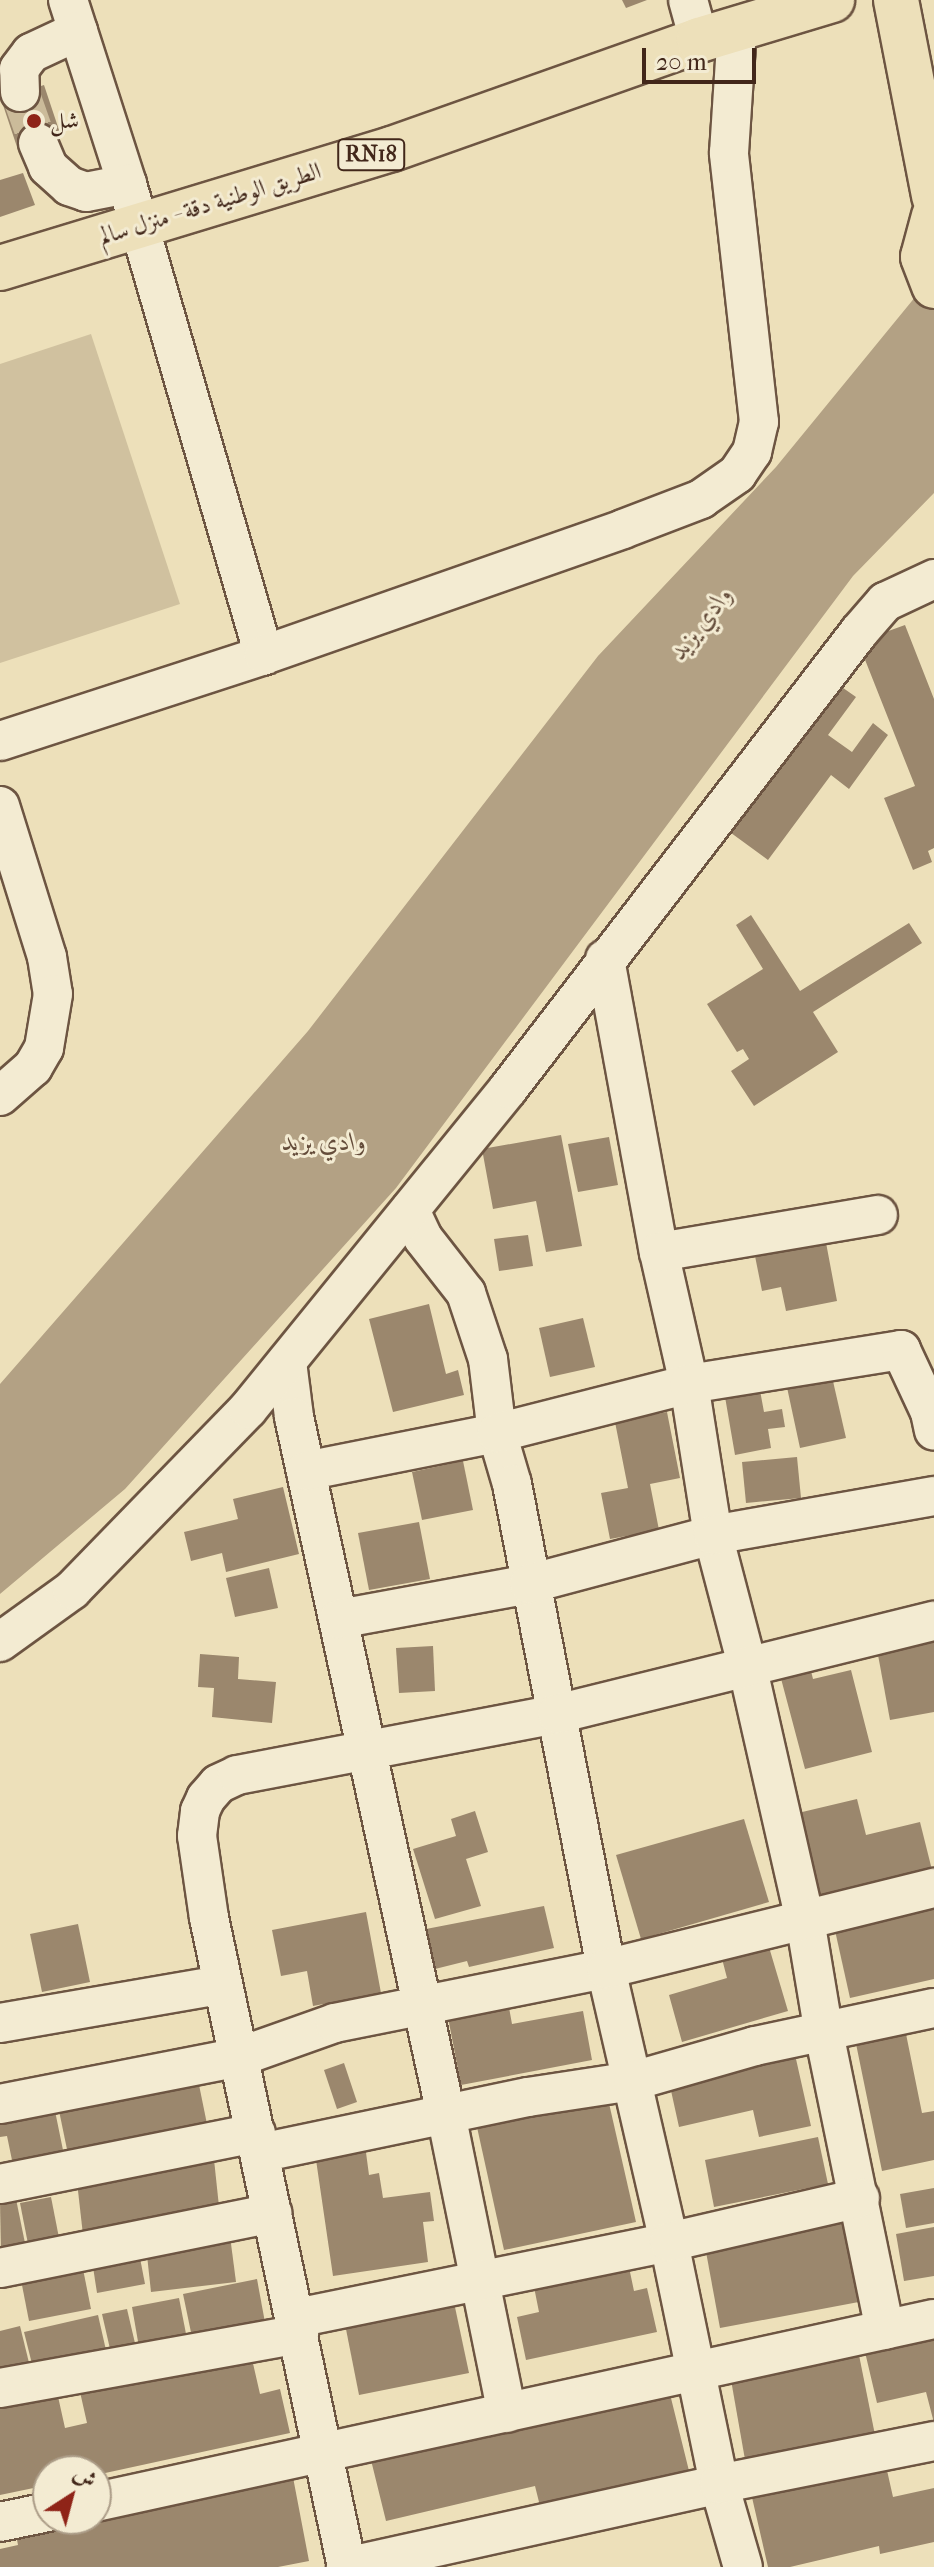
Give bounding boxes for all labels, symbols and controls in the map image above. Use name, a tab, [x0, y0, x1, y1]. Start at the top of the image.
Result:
scale bar	[646, 32, 760, 82]
text: 20 m	[656, 48, 707, 76]
place label: شل	[50, 107, 79, 135]
marker: شل	[25, 112, 43, 130]
road number: RN18	[337, 137, 405, 173]
street label: الطريق الوطنية دقة - منزل سالم	[96, 157, 324, 251]
water label: وادي يزيد	[663, 580, 739, 666]
water label: وادي يزيد	[282, 1126, 366, 1158]
north arrow	[32, 2455, 112, 2535]
text: ش	[68, 2460, 101, 2494]

